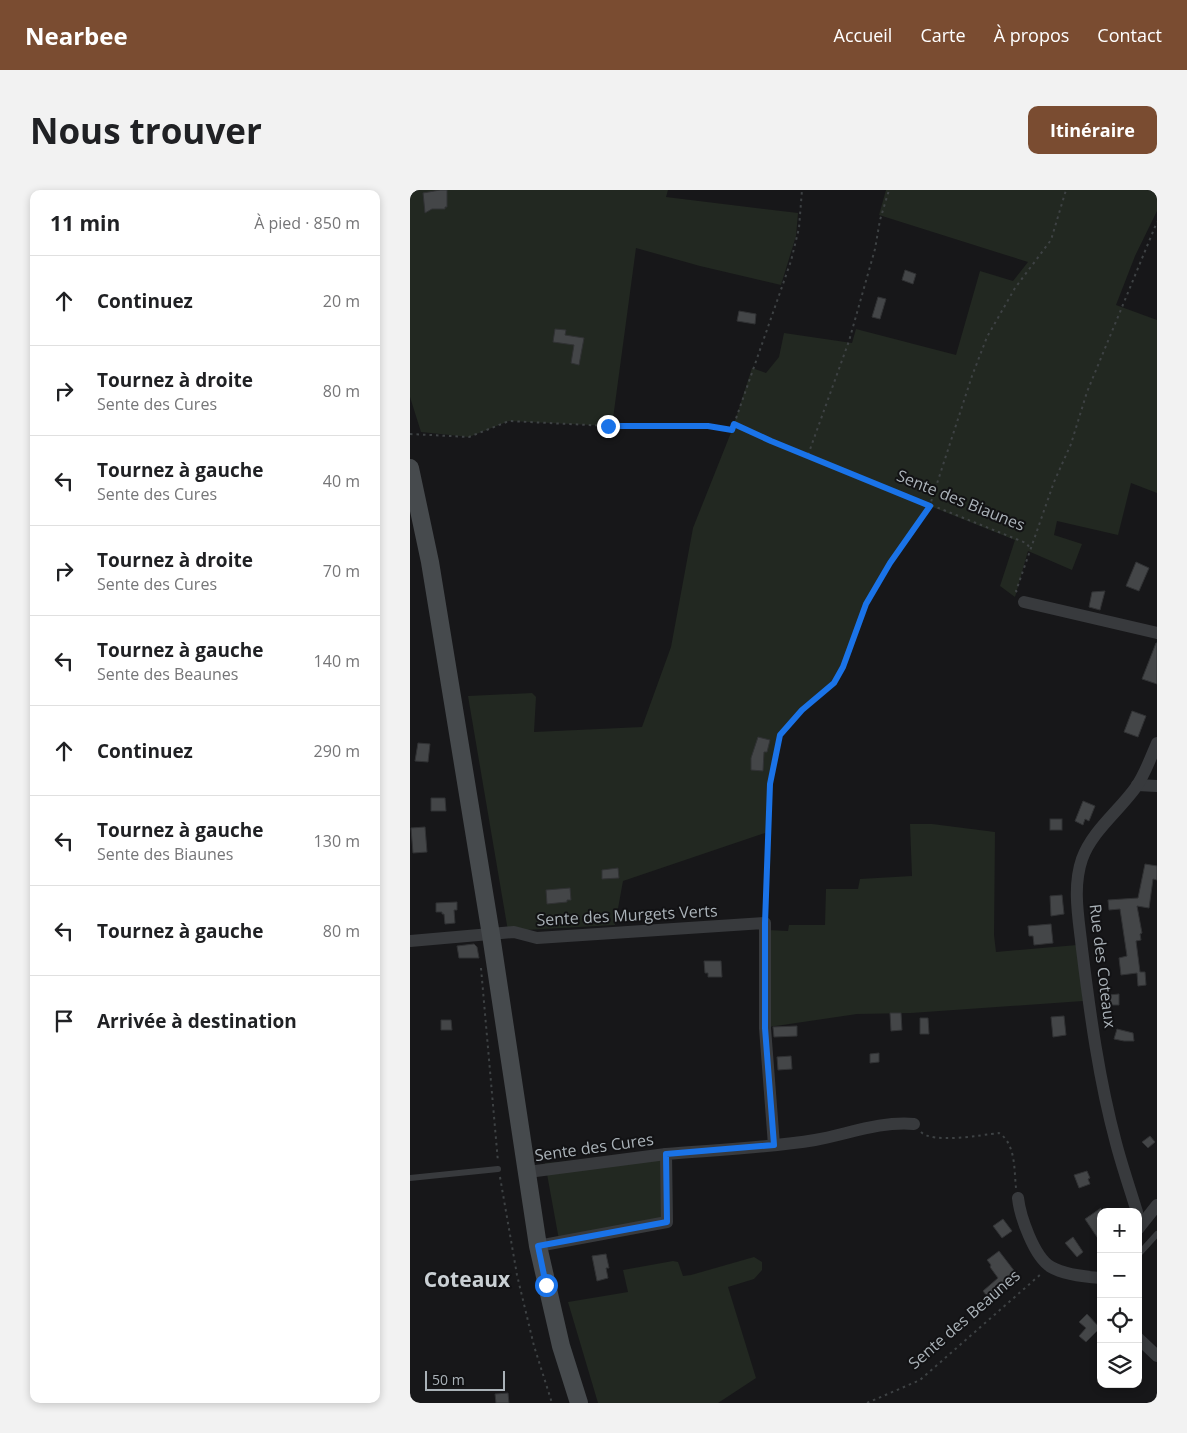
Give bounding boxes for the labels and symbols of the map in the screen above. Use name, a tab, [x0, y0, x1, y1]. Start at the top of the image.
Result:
route end	[597, 415, 620, 438]
street label: Sente des Biaunes	[894, 464, 1028, 536]
street label: Sente des Murgets Verts	[536, 899, 718, 931]
street label: Rue des Coteaux	[1084, 903, 1122, 1030]
street label: Sente des Cures	[533, 1128, 655, 1166]
street label: Sente des Beaunes	[903, 1264, 1025, 1374]
district label: Coteaux	[424, 1265, 511, 1293]
route start	[535, 1274, 558, 1297]
scale bar	[425, 1368, 505, 1391]

